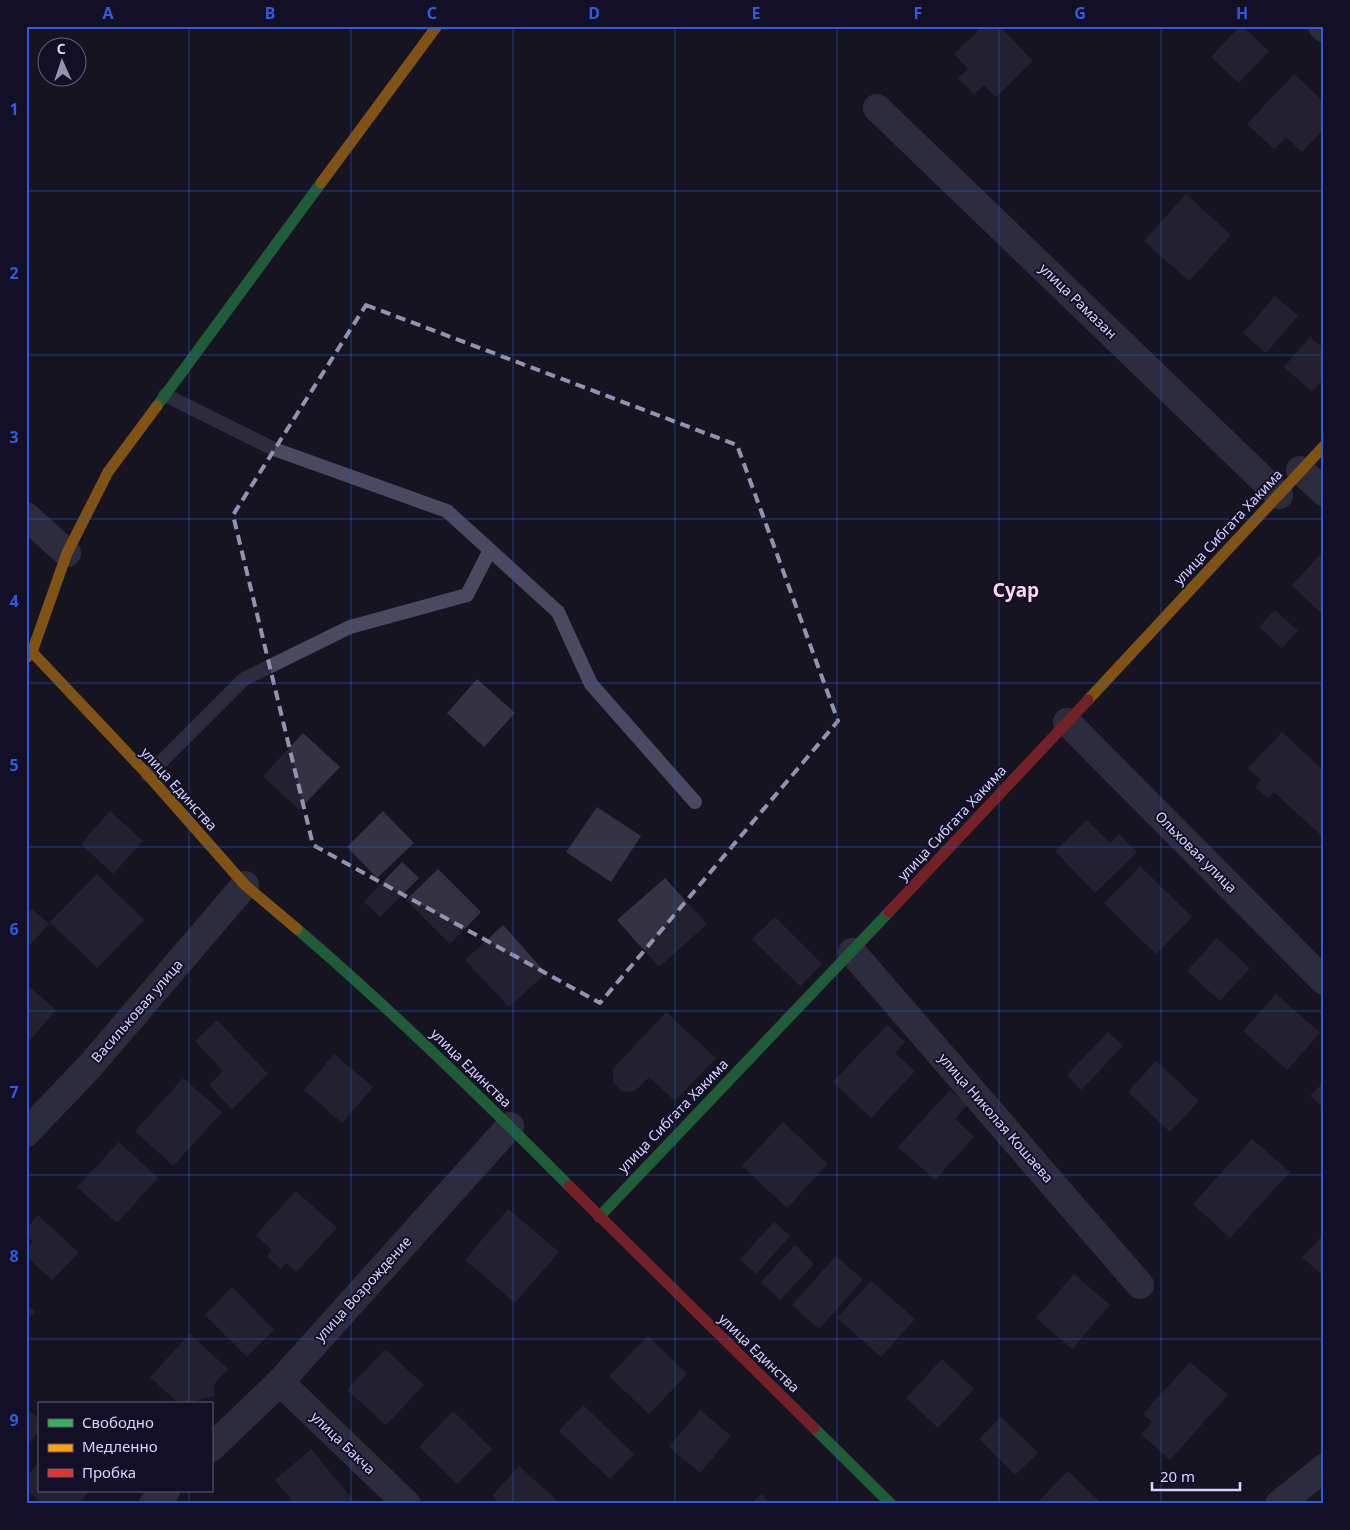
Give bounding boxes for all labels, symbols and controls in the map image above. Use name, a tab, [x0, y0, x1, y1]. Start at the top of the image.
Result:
text: A	[102, 2, 114, 24]
text: B	[265, 2, 275, 24]
text: C	[427, 2, 437, 24]
text: D	[588, 2, 600, 24]
text: E	[752, 2, 761, 24]
text: F	[914, 2, 922, 24]
text: G	[1074, 2, 1086, 24]
text: H	[1236, 2, 1248, 24]
north arrow	[38, 38, 88, 88]
text: С	[56, 39, 66, 58]
text: 1	[9, 98, 19, 120]
street label: улица Рамазан	[1035, 259, 1121, 343]
text: 2	[9, 262, 19, 284]
text: 3	[9, 426, 19, 448]
street label: улица Сибгата Хакима	[1169, 465, 1286, 589]
district label: Суар	[993, 577, 1039, 603]
text: 4	[9, 590, 19, 612]
street label: улица Единства	[137, 743, 222, 834]
text: 5	[9, 754, 19, 776]
street label: улица Сибгата Хакима	[893, 761, 1010, 885]
street label: Ольховая улица	[1151, 807, 1241, 897]
text: 6	[9, 918, 19, 940]
street label: Васильковая улица	[87, 955, 187, 1066]
street label: улица Единства	[427, 1024, 516, 1111]
street label: улица Николая Кошаева	[935, 1049, 1058, 1187]
street label: улица Сибгата Хакима	[613, 1055, 732, 1177]
text: 7	[9, 1081, 19, 1103]
street label: улица Возрождение	[310, 1232, 415, 1346]
text: 8	[9, 1245, 19, 1267]
street label: улица Единства	[715, 1309, 804, 1396]
legend	[38, 1402, 212, 1492]
street label: улица Бакча	[307, 1407, 380, 1478]
text: 9	[9, 1409, 19, 1431]
text: Свободно	[82, 1412, 154, 1432]
text: Медленно	[82, 1436, 158, 1456]
scale bar	[1152, 1460, 1240, 1492]
text: Пробка	[82, 1462, 136, 1482]
text: 20 m	[1160, 1466, 1195, 1486]

